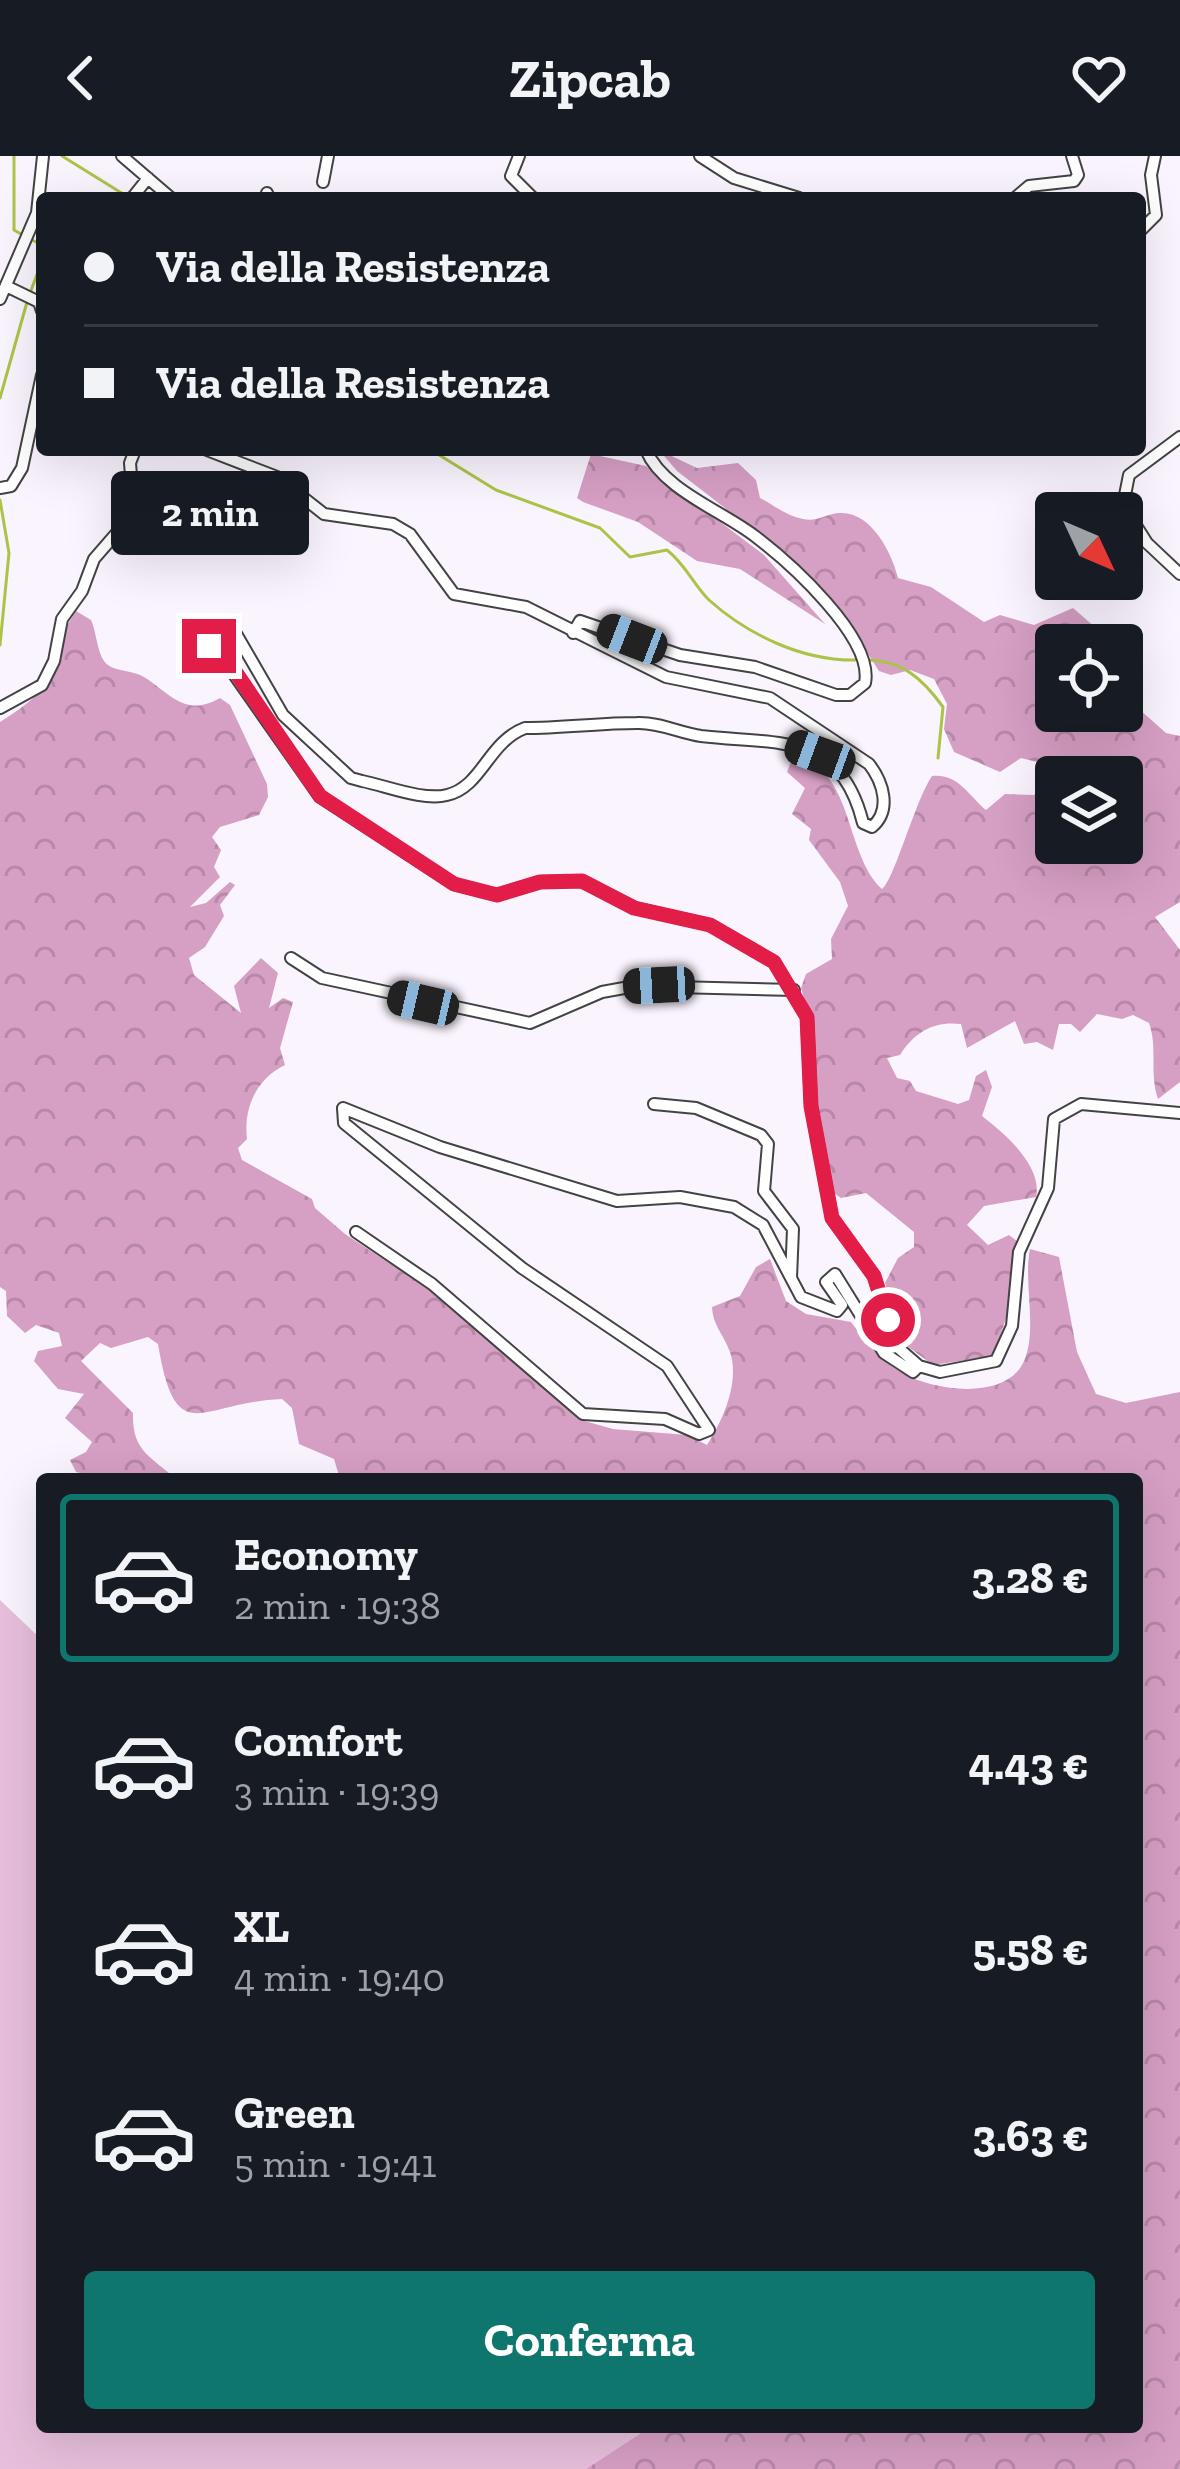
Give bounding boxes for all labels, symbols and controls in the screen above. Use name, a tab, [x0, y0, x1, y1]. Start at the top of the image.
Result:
icon: back	[48, 45, 114, 111]
icon: heart	[1066, 45, 1132, 111]
text: Zipcab	[509, 46, 671, 111]
text: Via della Resistenza	[156, 240, 550, 294]
text: Via della Resistenza	[156, 356, 550, 410]
callout: 2 min	[110, 472, 308, 556]
text: 2 min	[161, 489, 259, 536]
north arrow	[1035, 492, 1143, 600]
map controls	[1035, 492, 1143, 864]
car	[592, 609, 672, 669]
route end	[182, 619, 236, 673]
button: locate	[1035, 624, 1143, 732]
car	[780, 726, 860, 784]
button: layers	[1035, 756, 1143, 864]
car	[622, 965, 696, 1005]
car	[384, 977, 462, 1029]
route start	[861, 1293, 915, 1347]
icon: car	[90, 1524, 198, 1632]
text: Economy	[234, 1528, 418, 1582]
text: 3.28 €	[971, 1551, 1089, 1605]
text: 2 min · 19:38	[234, 1582, 441, 1629]
icon: car	[90, 1710, 198, 1818]
text: Comfort	[234, 1714, 402, 1768]
text: 4.43 €	[968, 1737, 1089, 1791]
text: 3 min · 19:39	[234, 1768, 439, 1815]
icon: car	[90, 1896, 198, 2004]
text: XL	[234, 1900, 289, 1954]
text: 5.58 €	[972, 1923, 1089, 1977]
text: 4 min · 19:40	[234, 1954, 445, 2001]
icon: car	[90, 2082, 198, 2190]
text: Green	[234, 2086, 355, 2140]
text: 3.63 €	[972, 2109, 1089, 2163]
text: 5 min · 19:41	[234, 2140, 437, 2187]
button: Conferma	[84, 2271, 1095, 2409]

